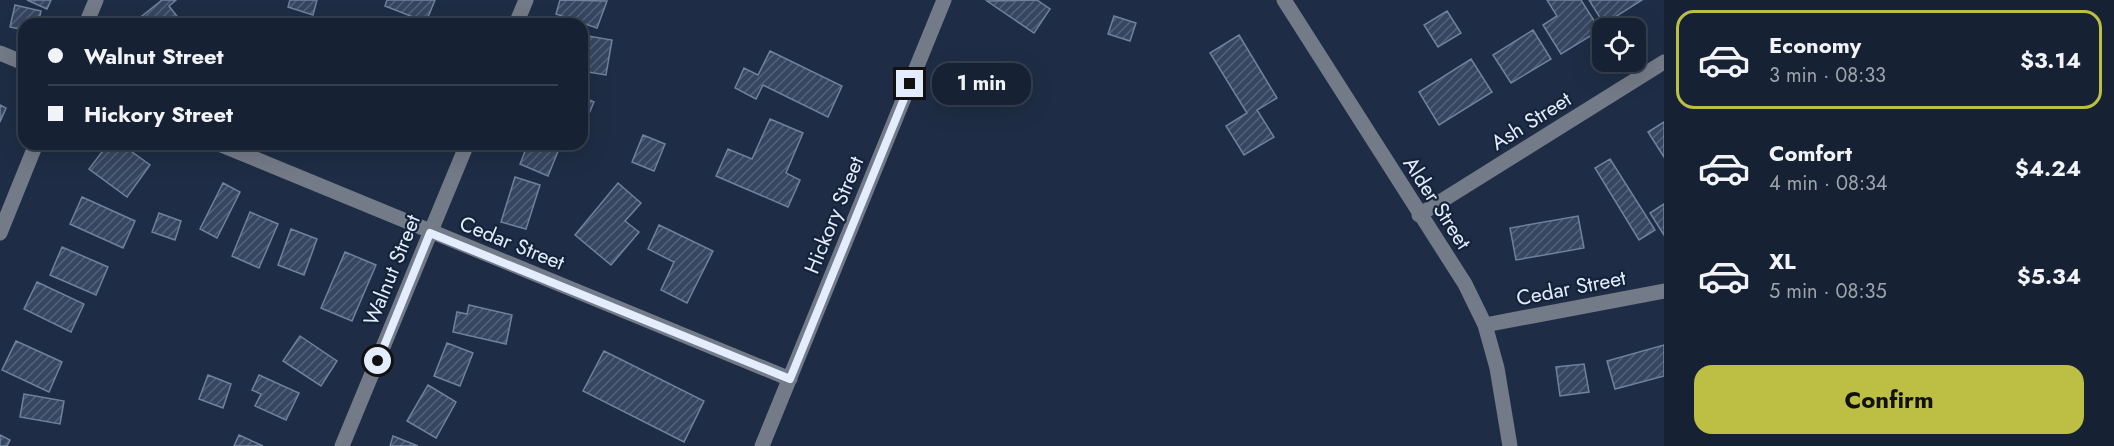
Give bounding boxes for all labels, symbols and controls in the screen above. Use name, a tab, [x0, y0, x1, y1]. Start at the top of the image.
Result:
map controls	[1592, 18, 1646, 72]
button: locate	[1592, 18, 1646, 72]
text: Economy	[1769, 29, 1861, 61]
icon: car	[1697, 33, 1751, 87]
text: Walnut Street	[84, 40, 224, 72]
text: $3.14	[2020, 44, 2081, 76]
text: 3 min · 08:33	[1769, 61, 1886, 90]
callout: 1 min	[931, 63, 1030, 105]
text: 1 min	[957, 69, 1006, 98]
route end	[896, 70, 923, 97]
street label: Ash Street	[1485, 84, 1577, 158]
text: Hickory Street	[84, 98, 233, 130]
text: Comfort	[1769, 137, 1852, 169]
icon: car	[1697, 141, 1751, 195]
street label: Alder Street	[1396, 151, 1478, 255]
street label: Hickory Street	[797, 152, 871, 278]
text: $4.24	[2015, 152, 2081, 184]
text: 4 min · 08:34	[1769, 169, 1887, 198]
street label: Cedar Street	[455, 208, 569, 278]
street label: Walnut Street	[356, 210, 428, 330]
text: XL	[1769, 245, 1796, 277]
icon: car	[1697, 249, 1751, 303]
text: $5.34	[2017, 260, 2081, 292]
street label: Cedar Street	[1514, 263, 1628, 313]
text: 5 min · 08:35	[1769, 277, 1887, 306]
route start	[364, 347, 391, 374]
button: Confirm	[1694, 365, 2084, 434]

